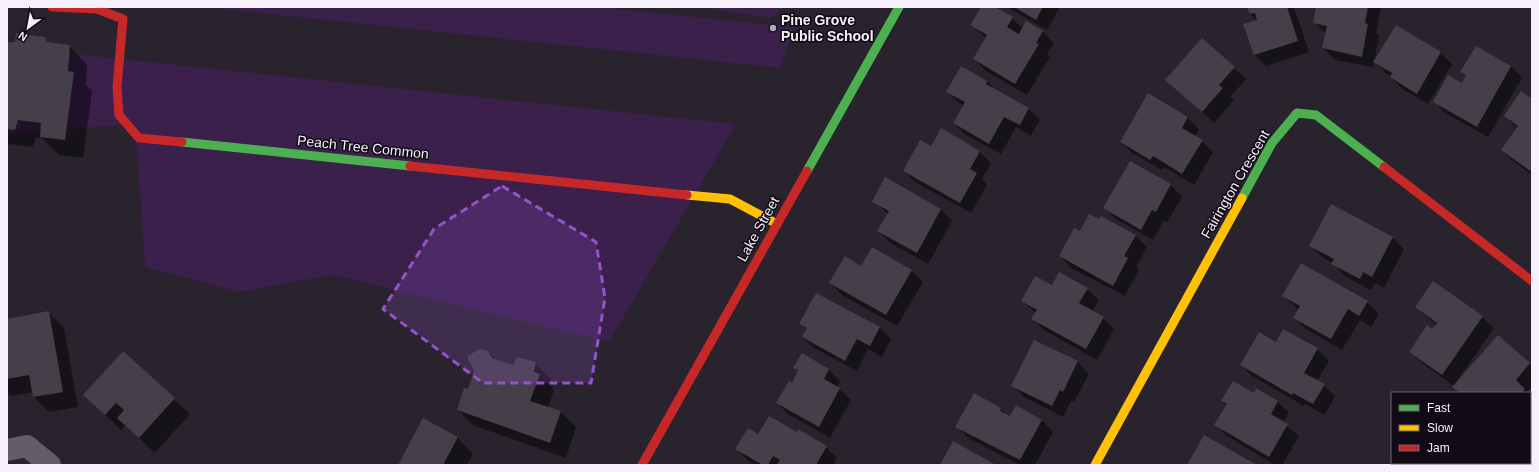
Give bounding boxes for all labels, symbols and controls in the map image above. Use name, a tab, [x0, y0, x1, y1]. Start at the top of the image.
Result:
north arrow	[8, 8, 48, 48]
place label: Pine Grove Public School	[781, 12, 874, 44]
marker: Pine Grove Public School	[768, 23, 778, 33]
text: N	[16, 29, 29, 44]
street label: Fairington Crescent	[1198, 127, 1273, 241]
street label: Peach Tree Common	[296, 132, 430, 162]
street label: Lake Street	[734, 194, 782, 264]
legend	[1391, 392, 1531, 464]
text: Fast	[1427, 401, 1451, 415]
text: Slow	[1427, 421, 1453, 435]
text: Jam	[1427, 441, 1450, 455]

